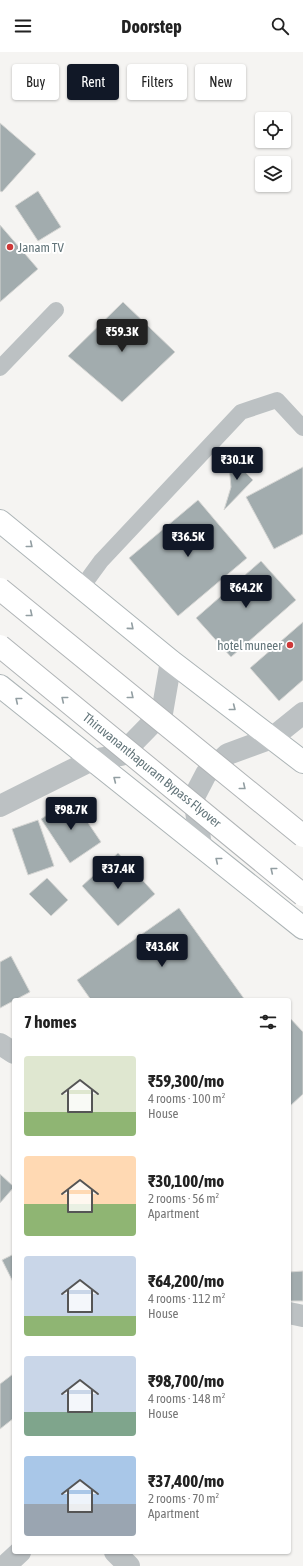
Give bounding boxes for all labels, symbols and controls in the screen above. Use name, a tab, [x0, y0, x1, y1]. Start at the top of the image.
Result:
icon: menu	[12, 15, 34, 37]
icon: search	[269, 15, 291, 37]
text: Doorstep	[121, 16, 182, 37]
chip: Buy	[12, 64, 59, 100]
chip: Rent	[67, 64, 119, 100]
chip: Filters	[127, 64, 187, 100]
chip: New	[195, 64, 246, 100]
map controls	[255, 112, 291, 192]
button: locate	[255, 112, 291, 148]
button: layers	[255, 156, 291, 192]
place label: Janam TV	[18, 240, 64, 255]
marker: Janam TV	[5, 242, 15, 252]
pin: ₹59.3K	[89, 319, 155, 353]
text: ₹59.3K	[106, 324, 138, 339]
pin: ₹30.1K	[204, 447, 270, 481]
text: ₹30.1K	[221, 452, 253, 467]
pin: ₹36.5K	[155, 524, 221, 558]
text: ₹36.5K	[172, 529, 204, 544]
one-way arrow	[26, 541, 33, 548]
pin: ₹64.2K	[213, 575, 279, 609]
text: ₹64.2K	[230, 580, 262, 595]
one-way arrow	[26, 609, 33, 616]
one-way arrow	[127, 623, 134, 630]
place label: hotel muneer	[217, 638, 282, 653]
marker: hotel muneer	[285, 640, 295, 650]
one-way arrow	[127, 691, 134, 698]
one-way arrow	[62, 696, 69, 703]
one-way arrow	[15, 698, 22, 705]
one-way arrow	[229, 703, 236, 711]
street label: Thiruvananthapuram Bypass Flyover	[80, 710, 224, 831]
one-way arrow	[114, 776, 121, 783]
one-way arrow	[238, 782, 245, 789]
pin: ₹98.7K	[38, 797, 104, 831]
text: ₹98.7K	[55, 802, 87, 817]
pin: ₹37.4K	[85, 856, 151, 890]
one-way arrow	[215, 857, 222, 864]
text: ₹37.4K	[102, 861, 134, 876]
one-way arrow	[270, 868, 277, 875]
pin: ₹43.6K	[129, 934, 195, 968]
text: ₹43.6K	[146, 939, 178, 954]
icon: filters	[257, 1011, 279, 1033]
text: 7 homes	[24, 1012, 77, 1032]
text: ₹59,300/mo	[148, 1071, 224, 1091]
icon: home	[56, 1072, 104, 1120]
text: 4 rooms · 100 m²	[148, 1091, 225, 1106]
text: House	[148, 1106, 178, 1121]
text: ₹30,100/mo	[148, 1171, 224, 1191]
icon: home	[56, 1172, 104, 1220]
text: 2 rooms · 56 m²	[148, 1191, 219, 1206]
text: Apartment	[148, 1206, 199, 1221]
text: ₹64,200/mo	[148, 1271, 224, 1291]
icon: home	[56, 1272, 104, 1320]
text: 4 rooms · 112 m²	[148, 1291, 225, 1306]
text: House	[148, 1306, 178, 1321]
text: ₹98,700/mo	[148, 1371, 224, 1391]
icon: home	[56, 1372, 104, 1420]
text: 4 rooms · 148 m²	[148, 1391, 225, 1406]
text: House	[148, 1406, 178, 1421]
text: ₹37,400/mo	[148, 1471, 224, 1491]
icon: home	[56, 1472, 104, 1520]
text: 2 rooms · 70 m²	[148, 1491, 219, 1506]
text: Apartment	[148, 1506, 199, 1521]

